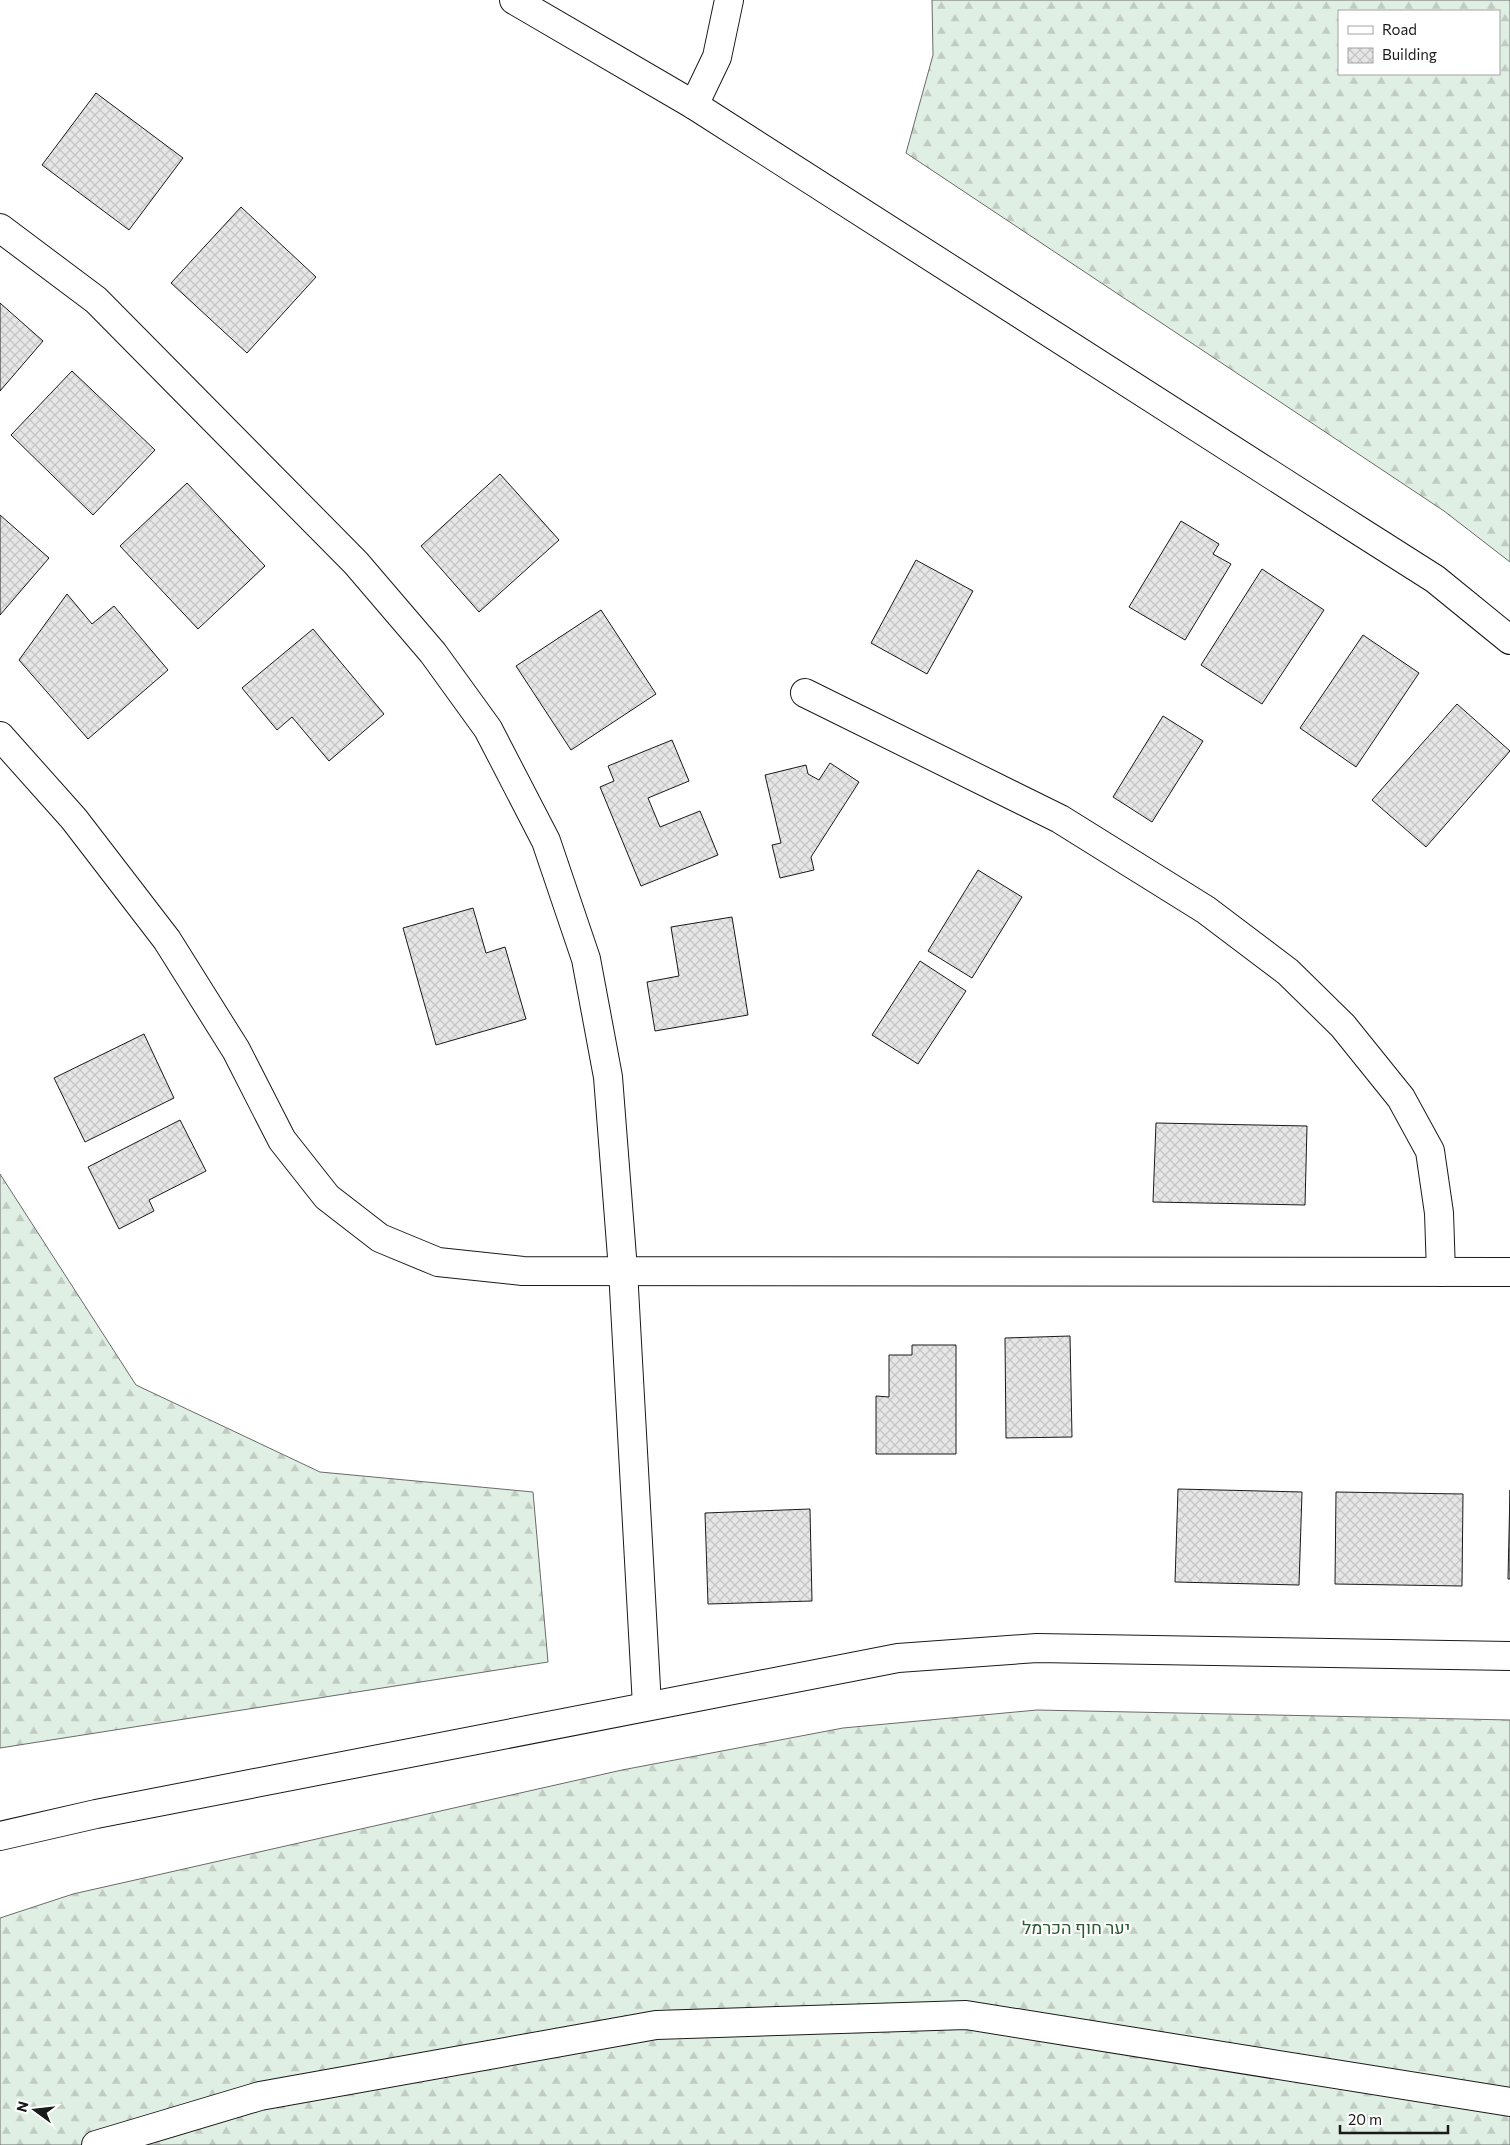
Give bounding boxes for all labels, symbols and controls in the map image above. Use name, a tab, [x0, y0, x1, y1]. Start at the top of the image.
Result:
legend	[1338, 10, 1500, 75]
text: Road	[1382, 20, 1417, 38]
text: Building	[1382, 45, 1437, 63]
park label: יער חוף הכרמל	[1022, 1916, 1130, 1938]
north arrow	[10, 2085, 60, 2135]
text: N	[12, 2099, 32, 2114]
scale bar	[1340, 2102, 1448, 2134]
text: 20 m	[1348, 2110, 1382, 2128]

